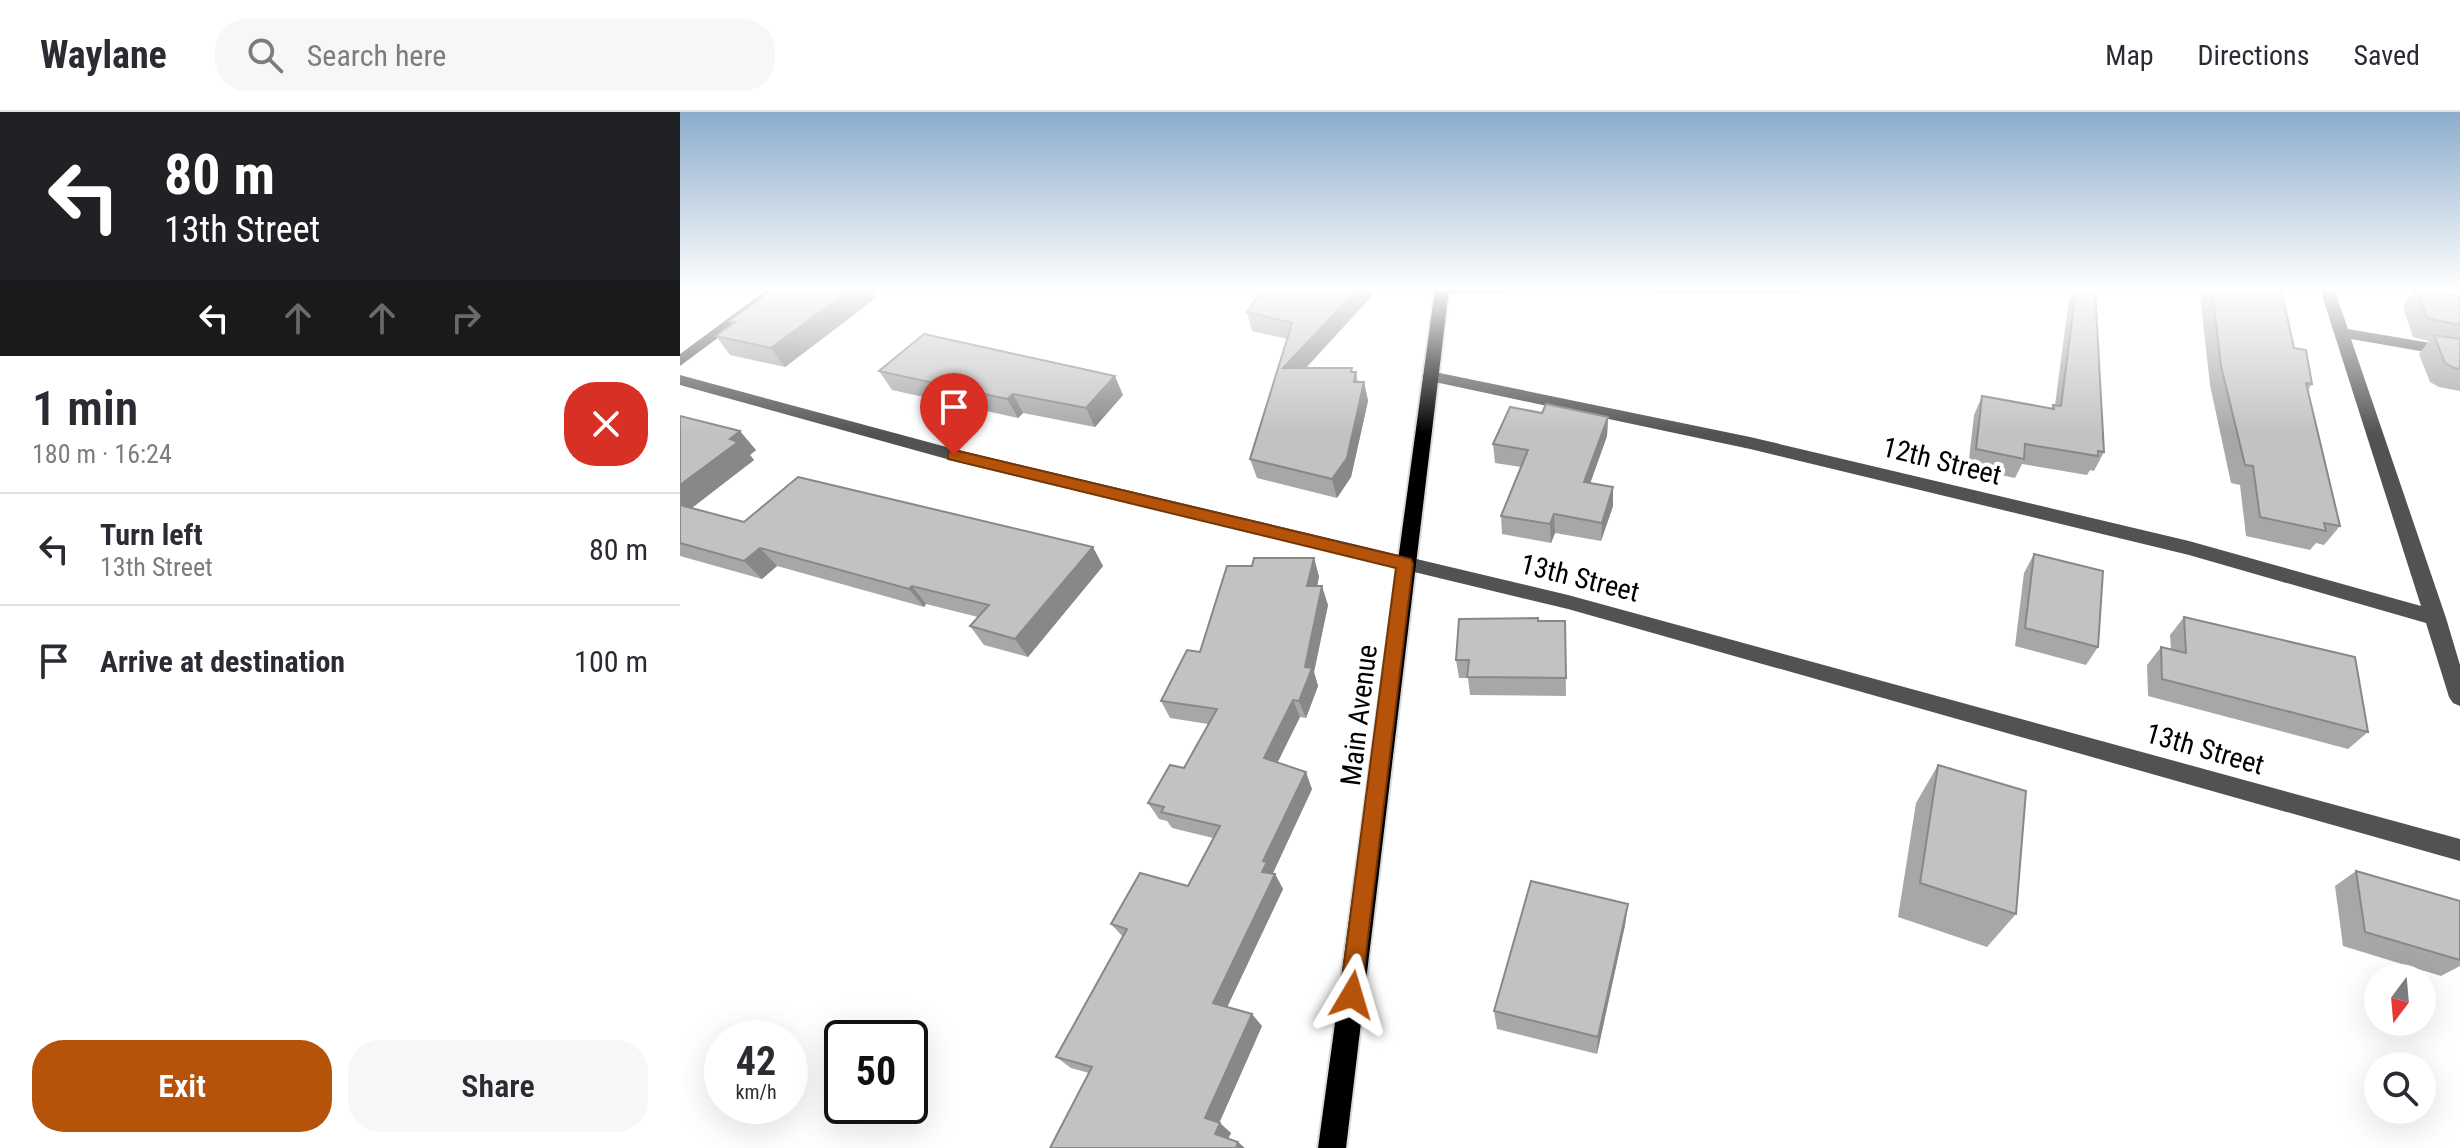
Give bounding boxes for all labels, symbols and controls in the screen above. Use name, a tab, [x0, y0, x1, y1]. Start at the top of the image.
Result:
search box	[215, 19, 775, 91]
text: Waylane	[40, 33, 167, 77]
icon: search	[243, 33, 287, 77]
text: Search here	[307, 38, 446, 73]
text: Map	[2105, 39, 2154, 72]
text: Directions	[2198, 39, 2309, 72]
text: Saved	[2353, 39, 2420, 72]
text: 80 m	[164, 142, 275, 208]
icon: left	[32, 144, 136, 248]
text: 13th Street	[164, 209, 320, 251]
icon: left	[192, 296, 236, 340]
icon: ahead	[276, 296, 320, 340]
icon: ahead	[360, 296, 404, 340]
icon: right	[444, 296, 488, 340]
pin	[920, 373, 988, 455]
text: 1 min	[32, 380, 138, 437]
button: close	[564, 382, 648, 466]
icon: arrive	[932, 385, 976, 429]
street label: 12th Street	[1879, 430, 2005, 492]
text: 180 m · 16:24	[32, 439, 172, 469]
text: Turn left	[100, 517, 203, 552]
icon: left	[32, 527, 76, 571]
text: 80 m	[589, 532, 648, 567]
street label: 13th Street	[1517, 547, 1643, 609]
text: 13th Street	[100, 552, 213, 582]
icon: arrive	[32, 639, 76, 683]
street label: Main Avenue	[1334, 643, 1384, 787]
text: Arrive at destination	[100, 644, 345, 679]
text: 100 m	[574, 644, 648, 679]
street label: 13th Street	[2142, 716, 2268, 782]
position arrow	[1310, 953, 1394, 1037]
north arrow	[2364, 964, 2436, 1036]
map controls	[2364, 964, 2436, 1124]
speed limit sign: 50	[824, 1020, 928, 1124]
text: 42	[736, 1038, 776, 1085]
button: Exit	[32, 1040, 332, 1132]
button: Share	[348, 1040, 648, 1132]
button: search	[2364, 1052, 2436, 1124]
text: km/h	[735, 1080, 777, 1104]

